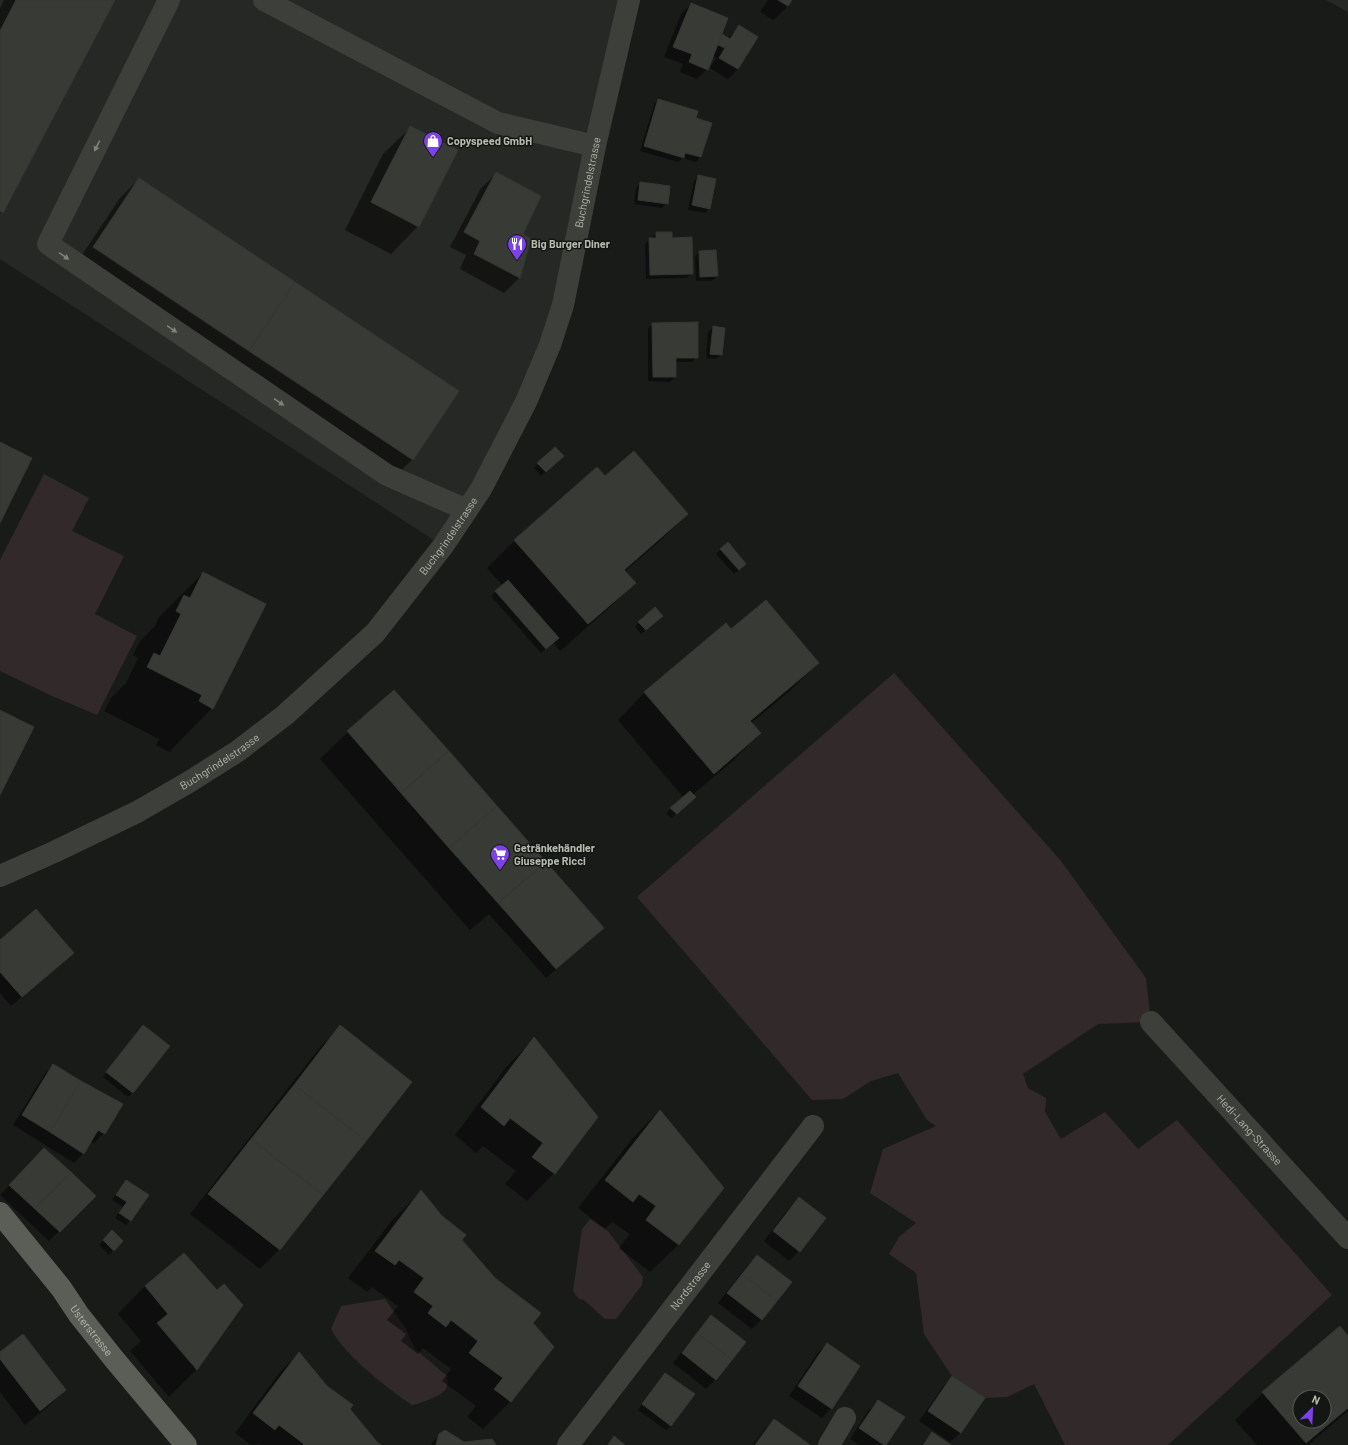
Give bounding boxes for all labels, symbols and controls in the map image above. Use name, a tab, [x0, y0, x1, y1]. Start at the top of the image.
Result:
shop icon: Copyspeed GmbH	[422, 130, 444, 158]
place label: Copyspeed GmbH	[447, 134, 532, 147]
street label: Buchgrindelstrasse	[572, 135, 603, 229]
one-way arrow	[94, 140, 100, 152]
restaurant icon: Big Burger Diner	[506, 233, 528, 261]
place label: Big Burger Diner	[531, 237, 611, 250]
one-way arrow	[59, 252, 70, 260]
one-way arrow	[167, 325, 177, 333]
one-way arrow	[274, 398, 285, 406]
street label: Buchgrindelstrasse	[416, 494, 480, 577]
street label: Buchgrindelstrasse	[177, 730, 262, 792]
place label: Getränkehändler Giuseppe Ricci	[514, 841, 596, 867]
supermarket icon: Getränkehändler Giuseppe Ricci	[489, 843, 511, 871]
street label: Hedi-Lang-Strasse	[1214, 1092, 1285, 1168]
street label: Nordstrasse	[667, 1258, 713, 1312]
street label: Usterstrasse	[68, 1302, 116, 1358]
north arrow	[1292, 1389, 1332, 1429]
text: N	[1310, 1392, 1322, 1407]

